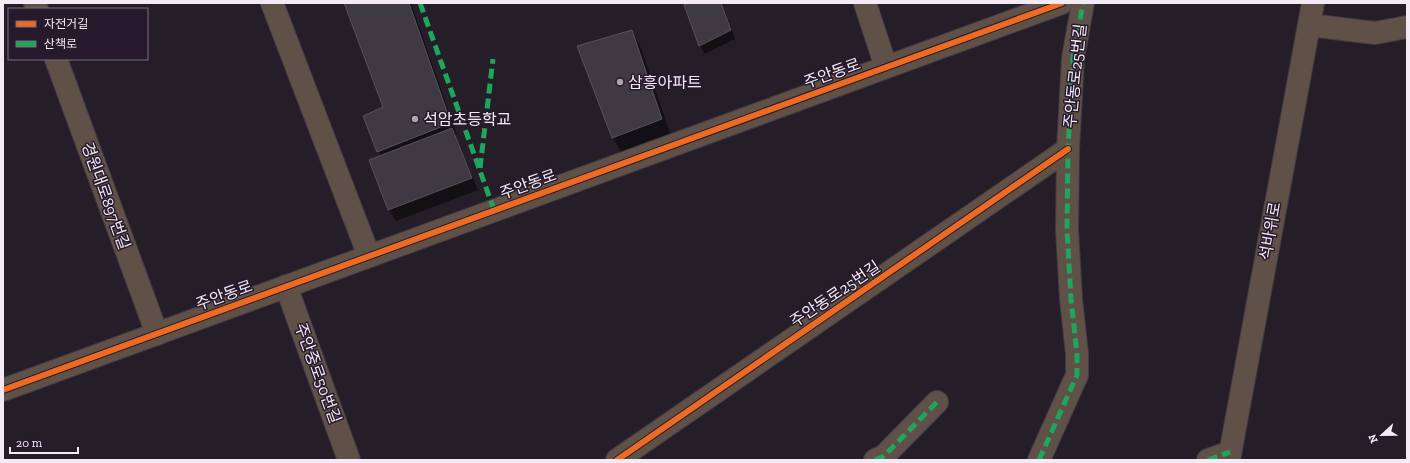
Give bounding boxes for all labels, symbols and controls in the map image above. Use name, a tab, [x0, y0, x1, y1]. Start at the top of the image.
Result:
legend	[8, 8, 148, 60]
text: 자전거길	[44, 17, 88, 31]
street label: 주안동로25번길	[1060, 23, 1090, 129]
text: 산책로	[44, 37, 77, 51]
street label: 주안동로	[801, 54, 863, 92]
place label: 삼흥아파트	[628, 73, 702, 92]
marker: 삼흥아파트	[615, 77, 625, 87]
place label: 석암초등학교	[423, 110, 511, 129]
marker: 석암초등학교	[410, 114, 420, 124]
street label: 경원대로897번길	[78, 140, 134, 252]
street label: 주안동로	[497, 165, 559, 203]
street label: 석바위로	[1256, 200, 1285, 262]
street label: 주안동로25번길	[786, 257, 884, 331]
street label: 주안동로	[193, 276, 255, 314]
street label: 주안중로50번길	[291, 320, 345, 426]
north arrow	[1362, 415, 1402, 455]
scale bar	[10, 429, 78, 455]
text: N	[1365, 432, 1381, 445]
text: 20 m	[16, 436, 43, 450]

